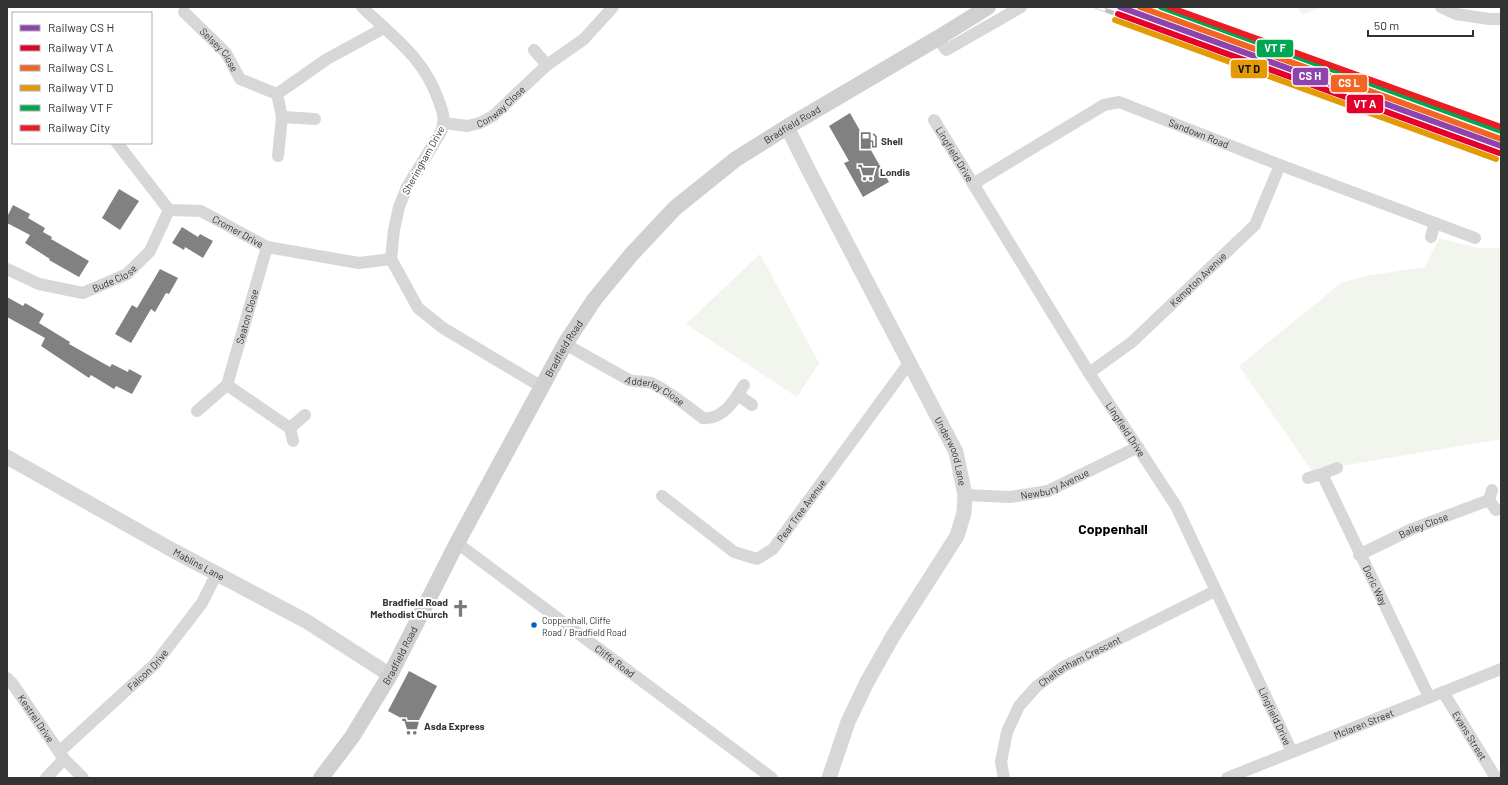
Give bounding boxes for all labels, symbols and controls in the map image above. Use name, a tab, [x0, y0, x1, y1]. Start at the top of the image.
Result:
legend	[12, 12, 152, 144]
scale bar	[1368, 12, 1473, 38]
text: 50 m	[1374, 18, 1399, 32]
text: Railway CS H	[48, 20, 114, 34]
street label: Selsey Close	[198, 25, 241, 74]
line badge: VT F	[1256, 39, 1294, 58]
text: Railway VT A	[48, 40, 113, 54]
text: VT F	[1264, 41, 1286, 54]
line badge: VT D	[1230, 59, 1268, 79]
text: Railway CS L	[48, 60, 114, 74]
text: VT D	[1238, 62, 1260, 75]
line badge: CS H	[1292, 67, 1329, 86]
text: CS H	[1299, 69, 1321, 82]
line badge: CS L	[1330, 74, 1368, 93]
text: CS L	[1338, 76, 1360, 89]
text: Railway VT D	[48, 80, 114, 94]
street label: Conway Close	[475, 83, 527, 130]
line badge: VT A	[1346, 94, 1384, 114]
text: VT A	[1354, 97, 1377, 110]
text: Railway VT F	[48, 100, 113, 114]
street label: Bradfield Road	[762, 103, 822, 146]
street label: Sandown Road	[1167, 116, 1231, 150]
text: Railway City	[48, 120, 111, 134]
street label: Sheringham Drive	[399, 124, 447, 196]
street label: Lingfield Drive	[933, 124, 976, 184]
fuel station icon: Shell	[858, 131, 878, 151]
place label: Shell	[881, 135, 903, 147]
supermarket icon: Londis	[857, 162, 877, 182]
place label: Londis	[880, 166, 910, 178]
street label: Cromer Drive	[210, 212, 266, 250]
street label: Kempton Avenue	[1167, 250, 1229, 309]
street label: Bude Close	[90, 262, 139, 294]
street label: Seaton Close	[233, 288, 260, 345]
street label: Bradfield Road	[542, 318, 585, 379]
street label: Adderley Close	[623, 373, 687, 408]
street label: Lingfield Drive	[1104, 400, 1148, 459]
street label: Underwood Lane	[933, 415, 969, 487]
street label: Newbury Avenue	[1020, 466, 1091, 501]
street label: Pear Tree Avenue	[774, 477, 828, 544]
street label: Bailey Close	[1397, 510, 1450, 541]
district label: Coppenhall	[1078, 520, 1148, 537]
street label: Mablins Lane	[171, 546, 227, 583]
street label: Doric Way	[1361, 563, 1390, 608]
place label: Bradfield Road Methodist Church	[370, 596, 448, 620]
church icon: Bradfield Road Methodist Church	[451, 598, 471, 618]
place label: Coppenhall, Cliffe Road / Bradfield Road	[542, 615, 627, 638]
marker: Coppenhall, Cliffe Road / Bradfield Road	[529, 620, 539, 630]
street label: Bradfield Road	[380, 624, 420, 687]
street label: Cheltenham Crescent	[1036, 633, 1123, 689]
street label: Cliffe Road	[592, 642, 637, 680]
street label: Falcon Drive	[125, 647, 170, 693]
street label: Lingfield Drive	[1256, 685, 1294, 747]
street label: Kestrel Drive	[16, 692, 57, 745]
street label: Mclaren Street	[1332, 706, 1396, 741]
street label: Evans Street	[1450, 709, 1490, 762]
supermarket icon: Asda Express	[401, 716, 421, 736]
place label: Asda Express	[424, 720, 485, 732]

